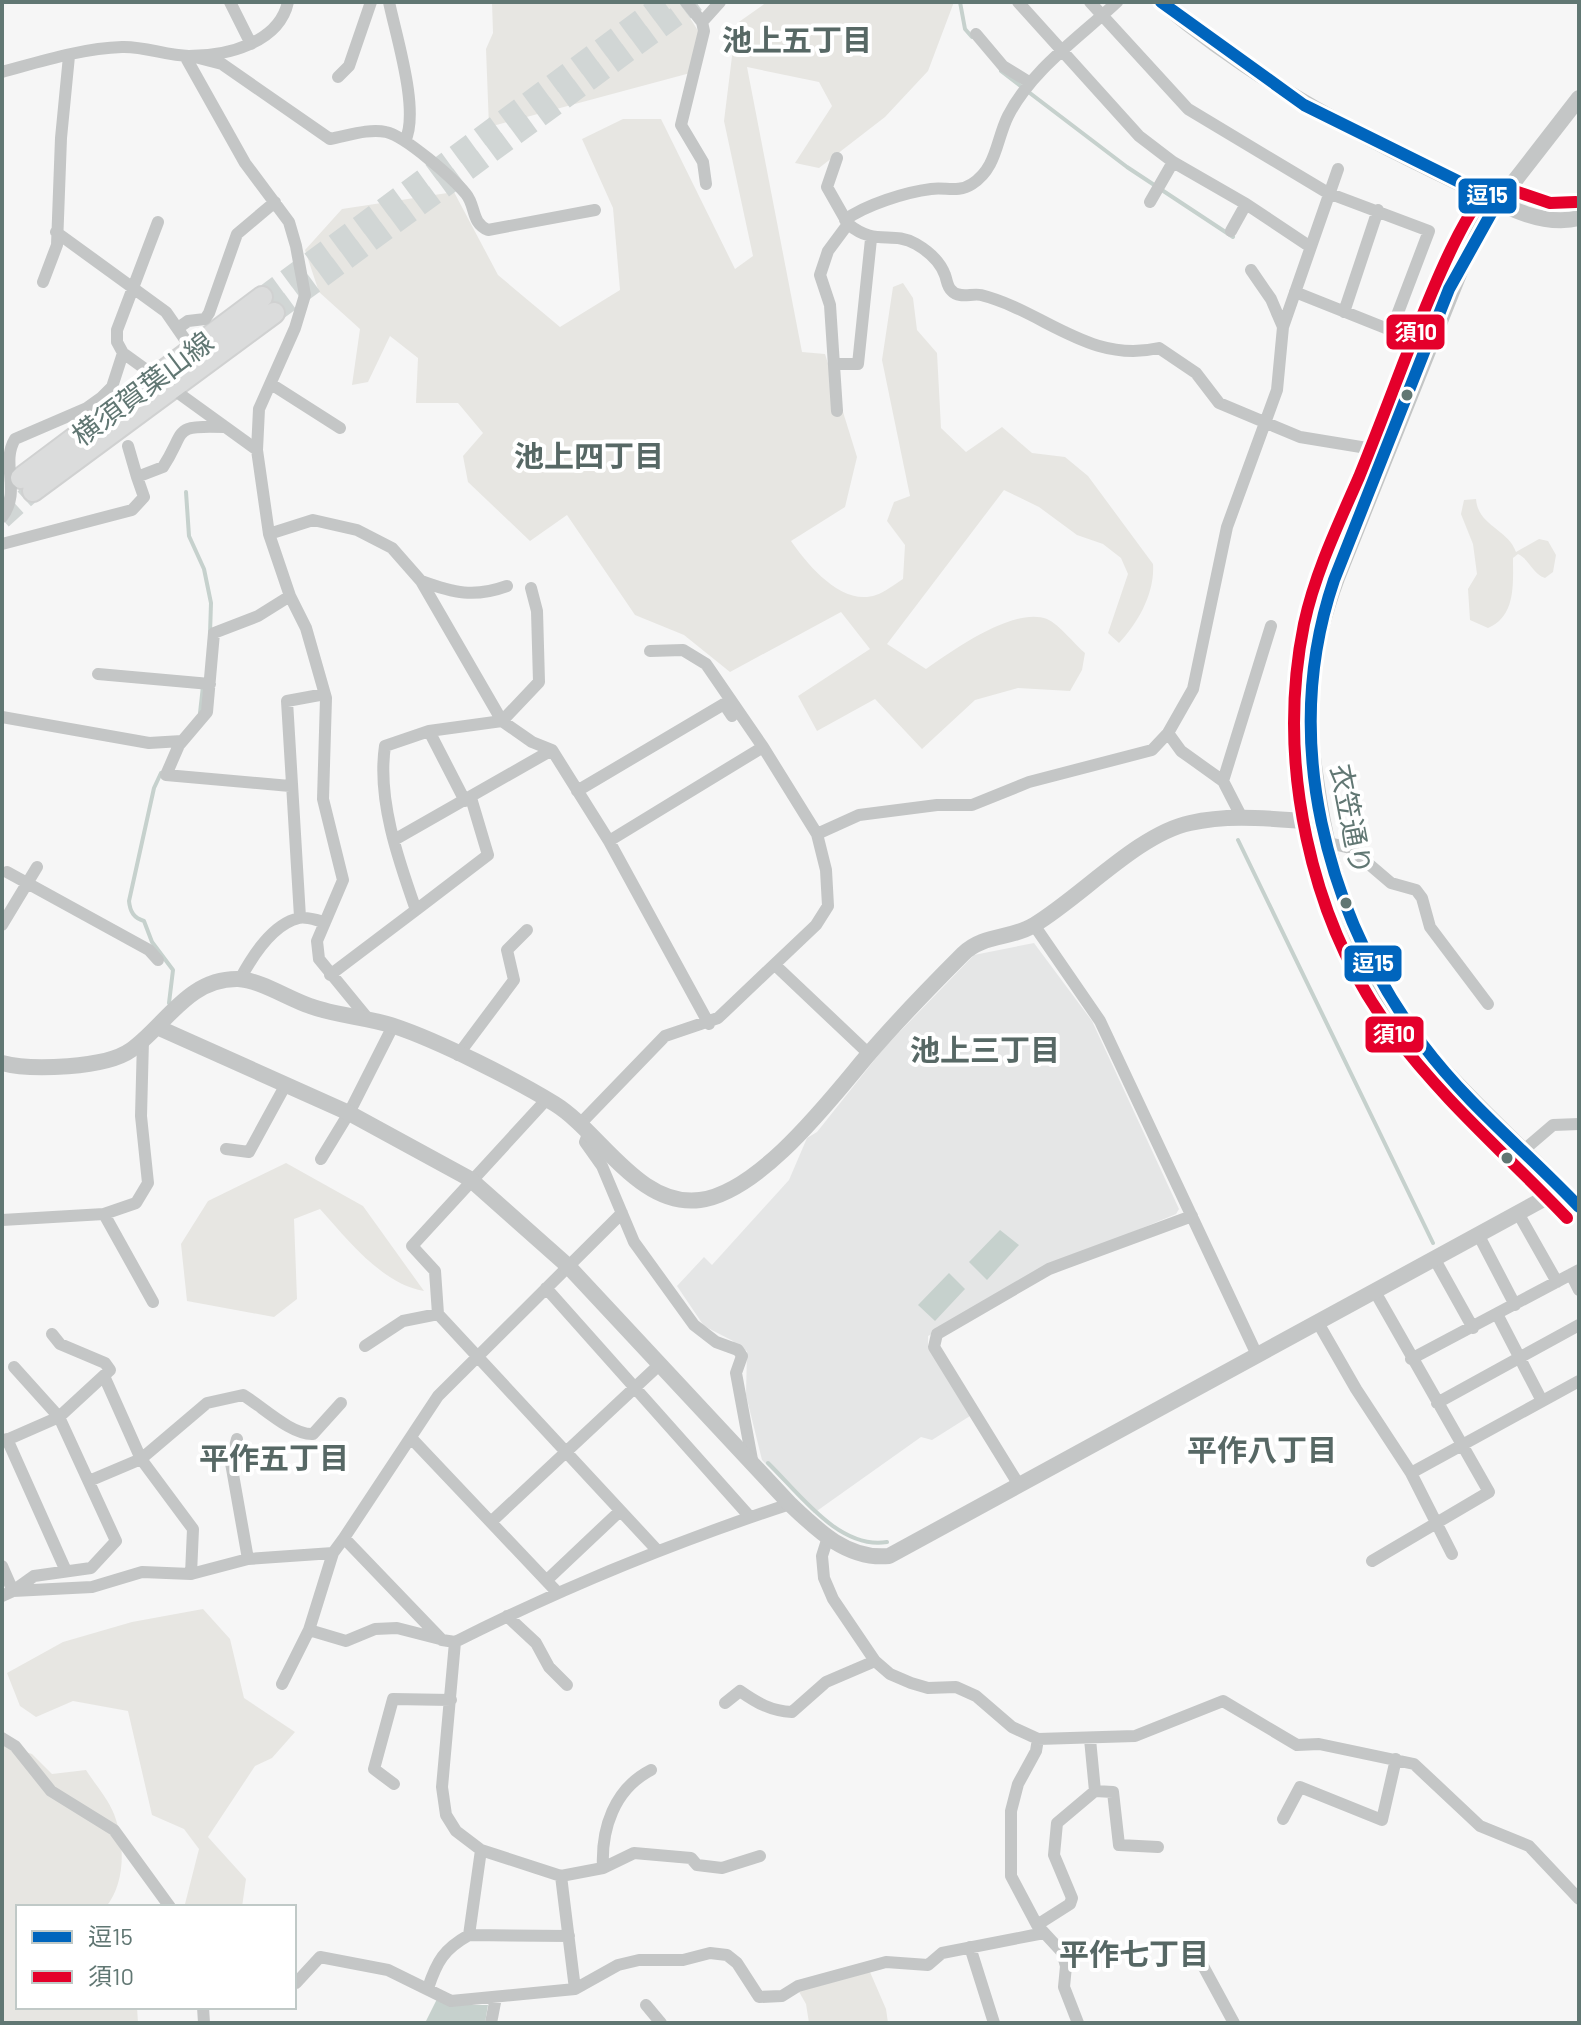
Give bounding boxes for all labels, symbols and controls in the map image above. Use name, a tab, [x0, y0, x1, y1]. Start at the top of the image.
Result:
district label: 池上五丁目	[722, 21, 872, 57]
line badge: 逗15	[1457, 177, 1518, 215]
text: 逗15	[1466, 181, 1508, 207]
line badge: 須10	[1385, 313, 1446, 351]
text: 須10	[1395, 318, 1437, 344]
street label: 横須賀葉山線	[65, 324, 219, 452]
unlabelled marker	[1399, 387, 1415, 403]
district label: 池上四丁目	[514, 437, 664, 473]
street label: 衣笠通り	[1325, 761, 1379, 877]
unlabelled marker	[1338, 895, 1354, 911]
line badge: 逗15	[1343, 944, 1403, 983]
text: 逗15	[1352, 949, 1394, 975]
line badge: 須10	[1364, 1015, 1425, 1054]
text: 須10	[1373, 1020, 1415, 1046]
district label: 池上三丁目	[910, 1031, 1060, 1067]
unlabelled marker	[1499, 1150, 1515, 1166]
district label: 平作八丁目	[1187, 1431, 1337, 1467]
district label: 平作五丁目	[199, 1439, 349, 1475]
legend	[16, 1905, 296, 2009]
text: 逗15	[88, 1921, 133, 1950]
district label: 平作七丁目	[1059, 1935, 1209, 1971]
text: 須10	[88, 1961, 134, 1990]

